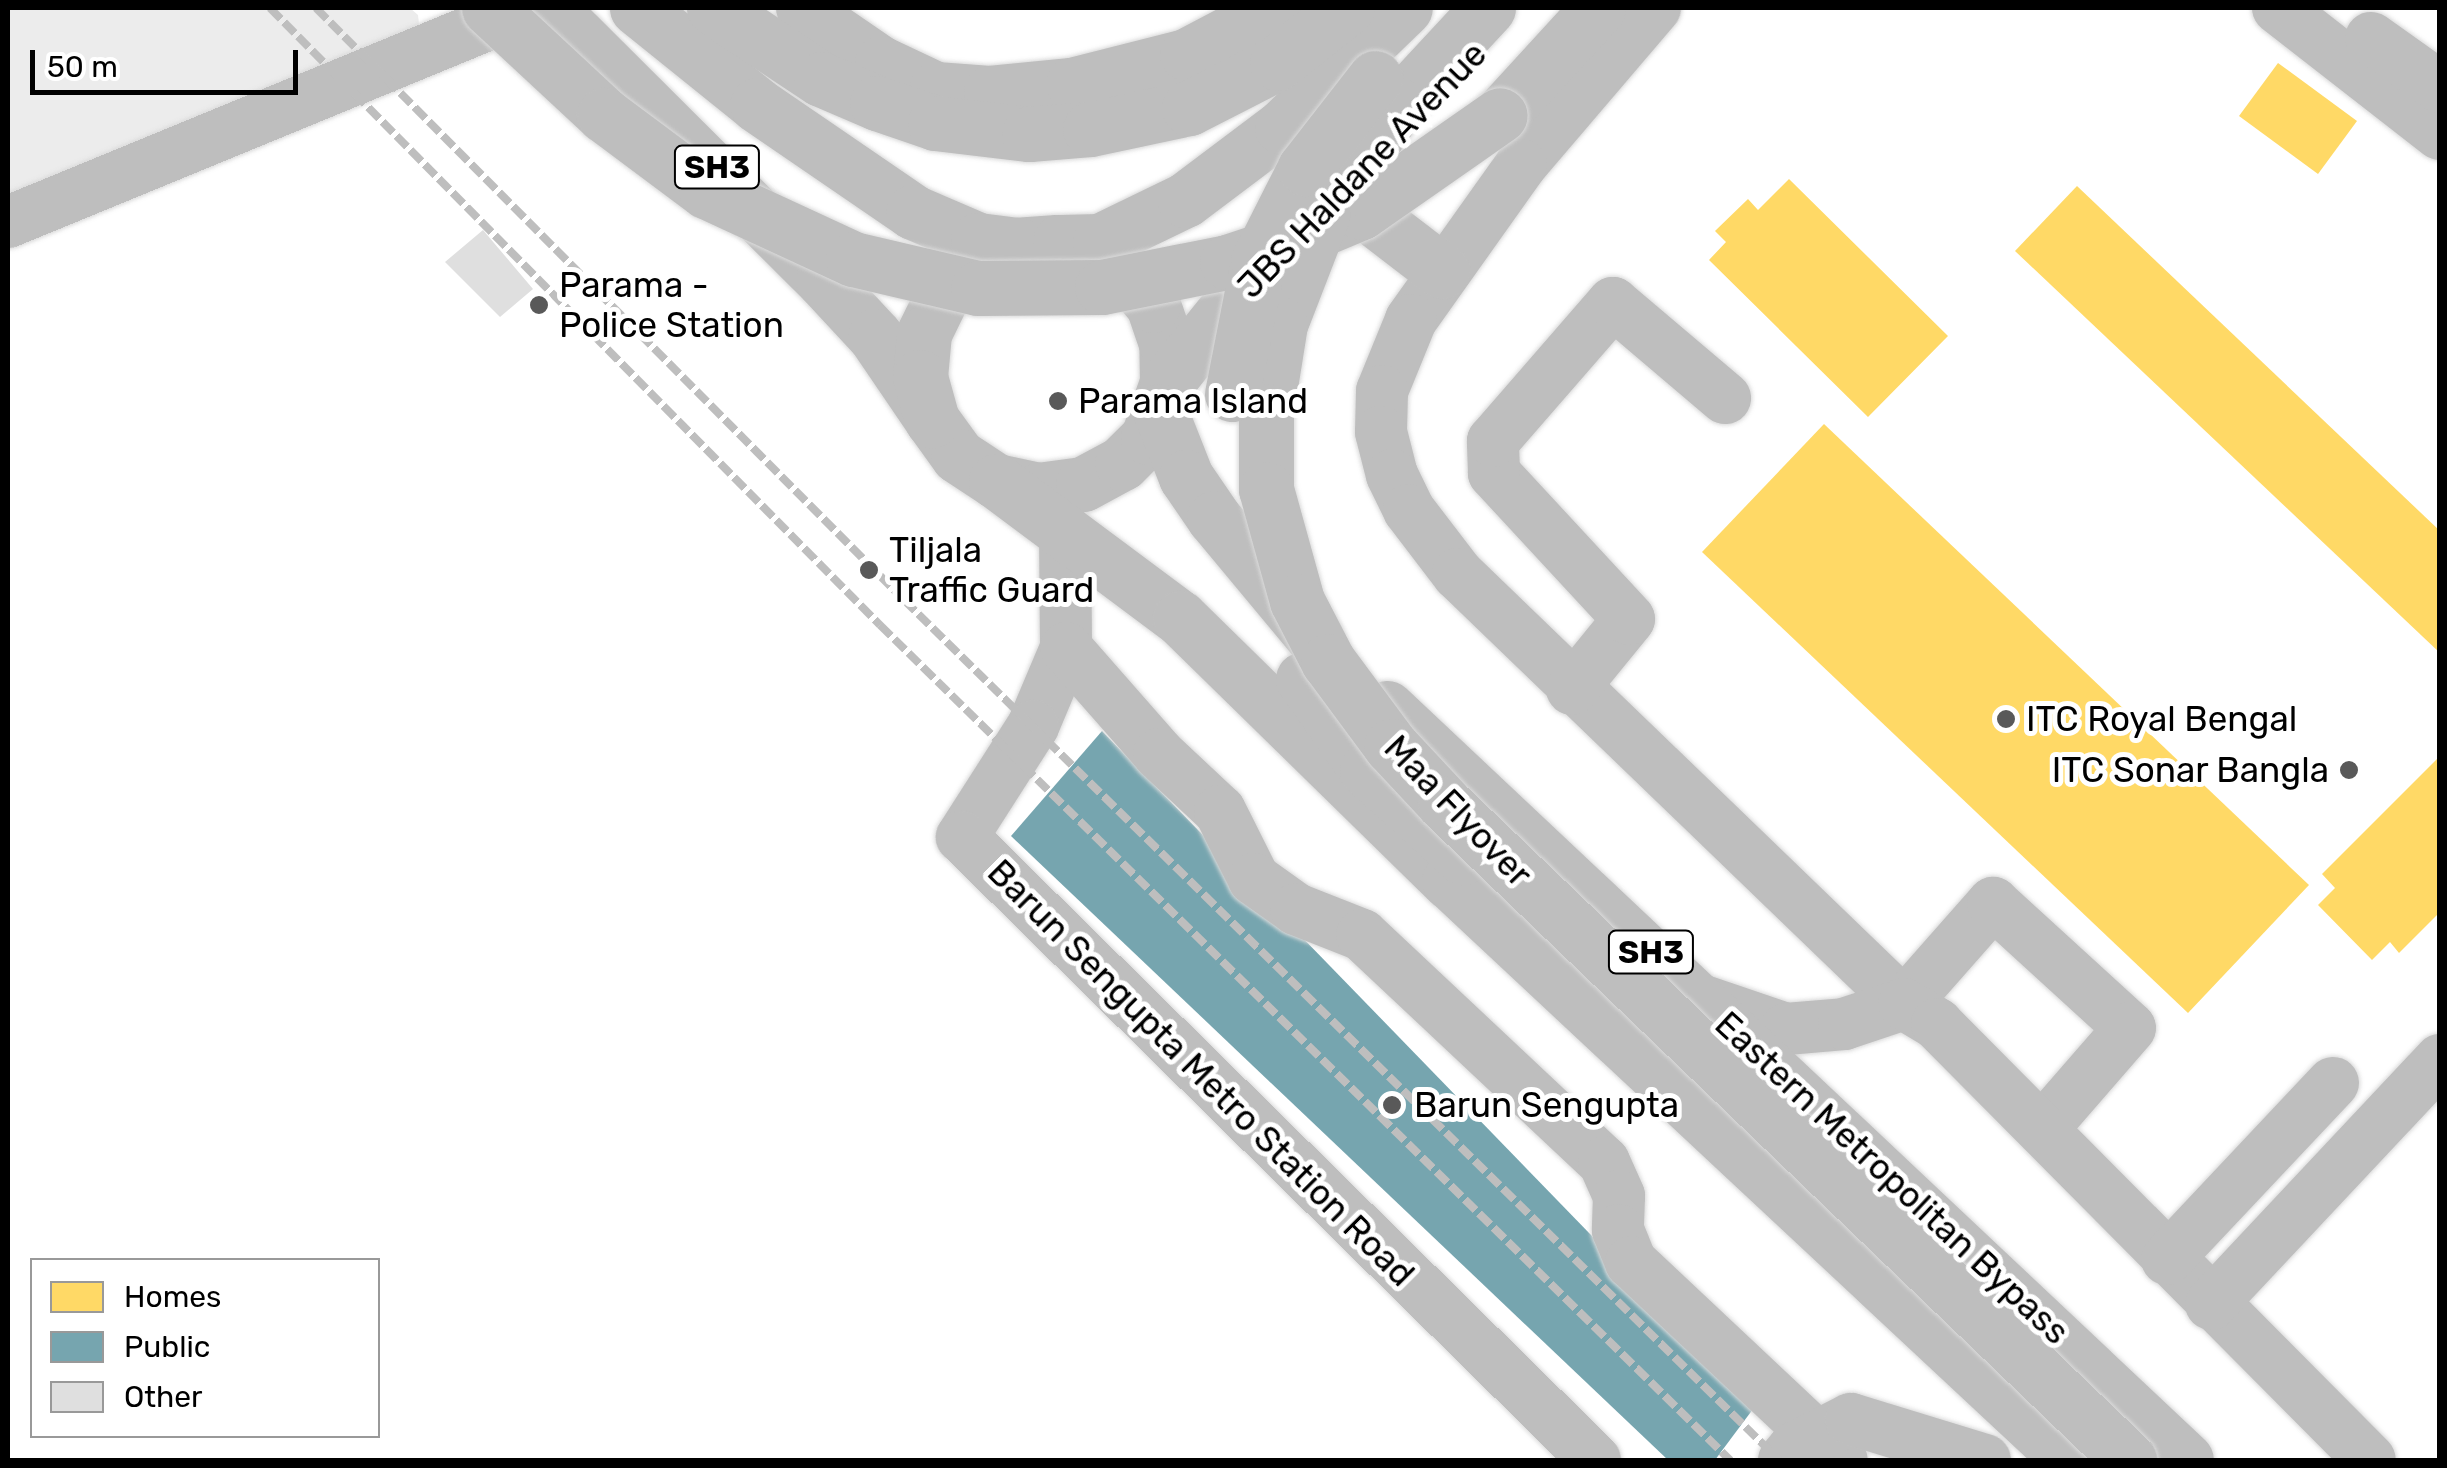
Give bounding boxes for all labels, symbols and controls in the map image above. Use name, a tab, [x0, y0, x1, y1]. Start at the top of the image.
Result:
scale bar	[35, 30, 302, 92]
street label: JBS Haldane Avenue	[1229, 33, 1495, 307]
text: 50 m	[47, 49, 118, 85]
road number: SH3	[672, 140, 762, 194]
place label: Parama - Police Station	[559, 264, 784, 346]
marker: Parama - Police Station	[528, 294, 550, 316]
place label: Parama Island	[1078, 380, 1308, 422]
marker: Parama Island	[1047, 390, 1069, 412]
place label: Tiljala Traffic Guard	[889, 529, 1094, 611]
marker: Tiljala Traffic Guard	[858, 559, 880, 581]
place label: ITC Royal Bengal	[2026, 698, 2297, 740]
marker: ITC Royal Bengal	[1995, 708, 2017, 730]
street label: Maa Flyover	[1376, 727, 1540, 895]
place label: ITC Sonar Bangla	[2051, 749, 2329, 791]
marker: ITC Sonar Bangla	[2338, 759, 2360, 781]
street label: Barun Sengupta Metro Station Road	[979, 851, 1423, 1295]
road number: SH3	[1606, 925, 1696, 979]
street label: Eastern Metropolitan Bypass	[1707, 1003, 2077, 1353]
place label: Barun Sengupta	[1414, 1084, 1679, 1126]
marker: Barun Sengupta	[1379, 1092, 1405, 1118]
legend	[30, 1258, 380, 1438]
text: Homes	[124, 1279, 221, 1315]
text: Public	[124, 1329, 210, 1365]
text: Other	[124, 1379, 203, 1415]

